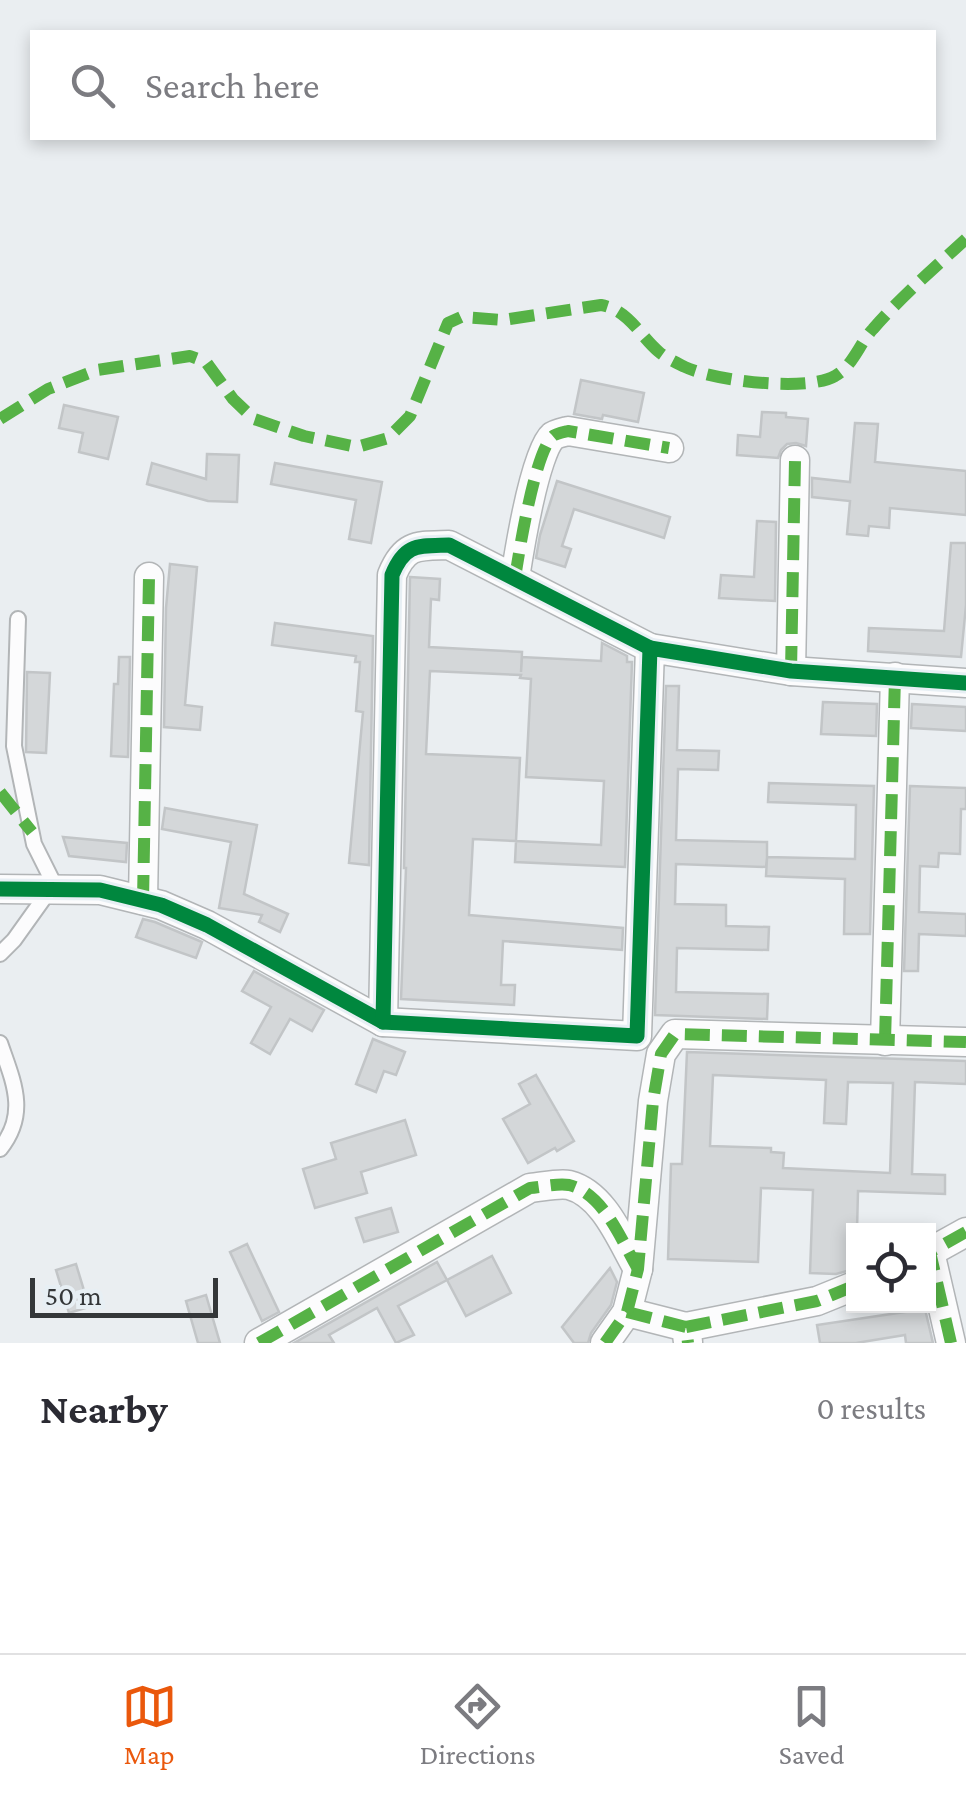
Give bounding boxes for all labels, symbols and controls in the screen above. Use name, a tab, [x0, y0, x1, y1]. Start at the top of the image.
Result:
search box	[30, 30, 936, 140]
icon: search	[65, 58, 120, 113]
text: Search here	[145, 64, 319, 106]
map controls	[846, 1223, 936, 1313]
button: locate	[846, 1223, 936, 1313]
scale bar	[30, 1273, 218, 1318]
text: 50 m	[45, 1280, 102, 1311]
text: Nearby	[40, 1385, 168, 1432]
text: 0 results	[816, 1390, 926, 1426]
tab: Map	[122, 1679, 177, 1770]
tab: Directions	[420, 1679, 536, 1770]
tab: Saved	[779, 1679, 844, 1770]

